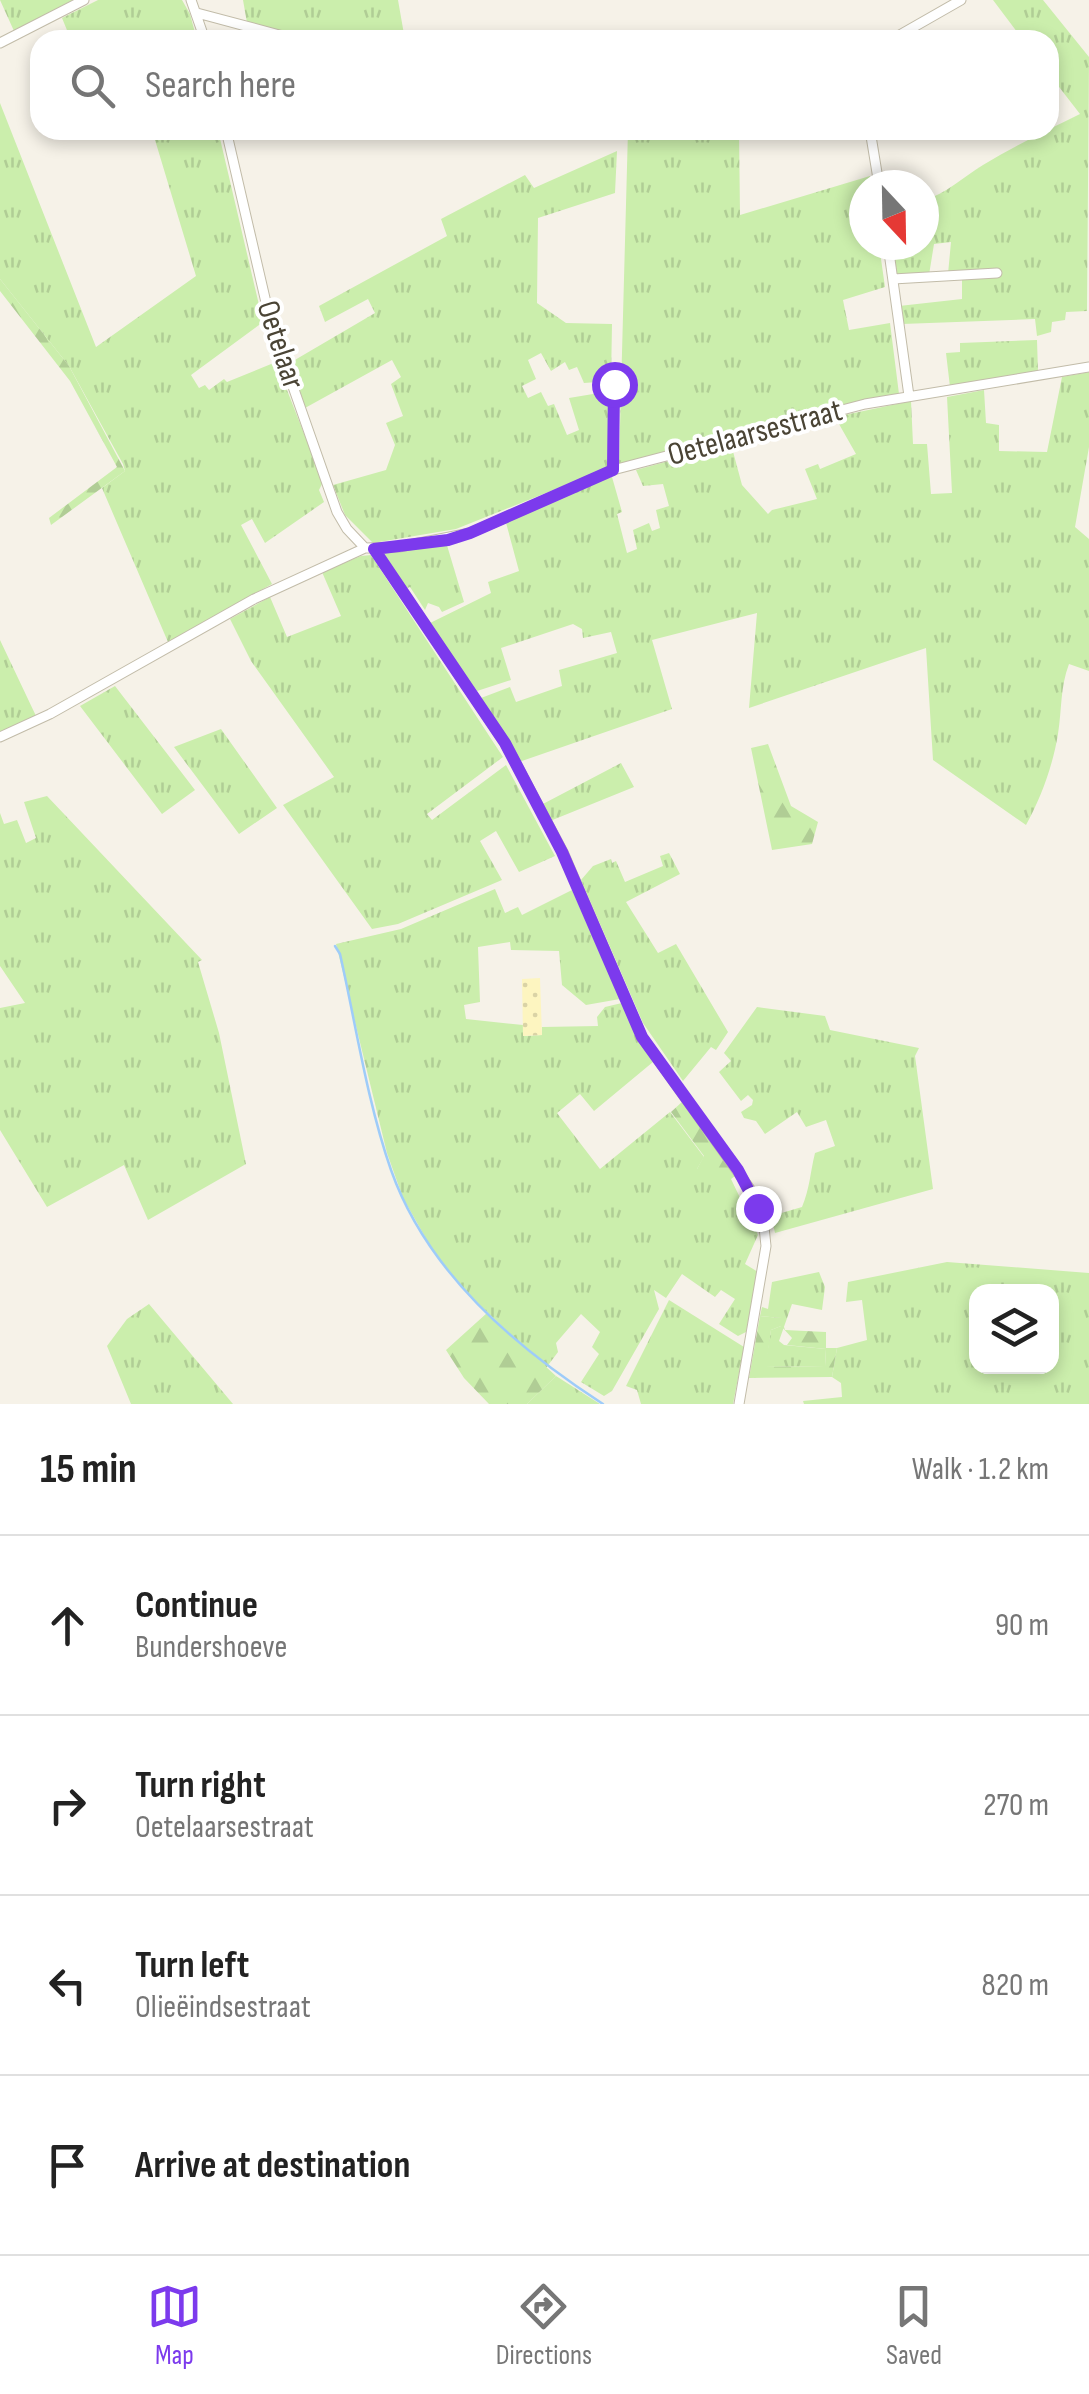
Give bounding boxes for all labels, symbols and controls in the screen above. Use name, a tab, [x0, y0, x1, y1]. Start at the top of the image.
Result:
search box	[30, 30, 1059, 140]
icon: search	[65, 58, 120, 113]
text: Search here	[145, 63, 296, 108]
north arrow	[849, 170, 939, 260]
street label: Oetelaar	[247, 296, 313, 394]
route start	[592, 362, 638, 408]
street label: Oetelaarsestraat	[664, 391, 846, 475]
route end	[736, 1186, 782, 1232]
map controls	[969, 1284, 1059, 1374]
button: layers	[969, 1284, 1059, 1374]
text: 15 min	[40, 1444, 137, 1495]
text: Walk · 1.2 km	[912, 1450, 1049, 1489]
text: Continue	[135, 1583, 258, 1628]
icon: ahead	[40, 1598, 95, 1653]
text: 90 m	[995, 1606, 1049, 1645]
text: Bundershoeve	[135, 1628, 287, 1667]
text: Turn right	[135, 1763, 266, 1808]
icon: right	[40, 1778, 95, 1833]
text: 270 m	[983, 1786, 1049, 1825]
text: Oetelaarsestraat	[135, 1808, 314, 1847]
text: Turn left	[135, 1943, 249, 1988]
icon: left	[40, 1958, 95, 2013]
text: 820 m	[981, 1966, 1049, 2005]
text: Olieëindsestraat	[135, 1988, 311, 2027]
icon: arrive	[40, 2138, 95, 2193]
text: Arrive at destination	[135, 2143, 410, 2188]
tab: Map	[147, 2279, 202, 2372]
tab: Directions	[496, 2279, 592, 2372]
tab: Saved	[886, 2279, 942, 2372]

